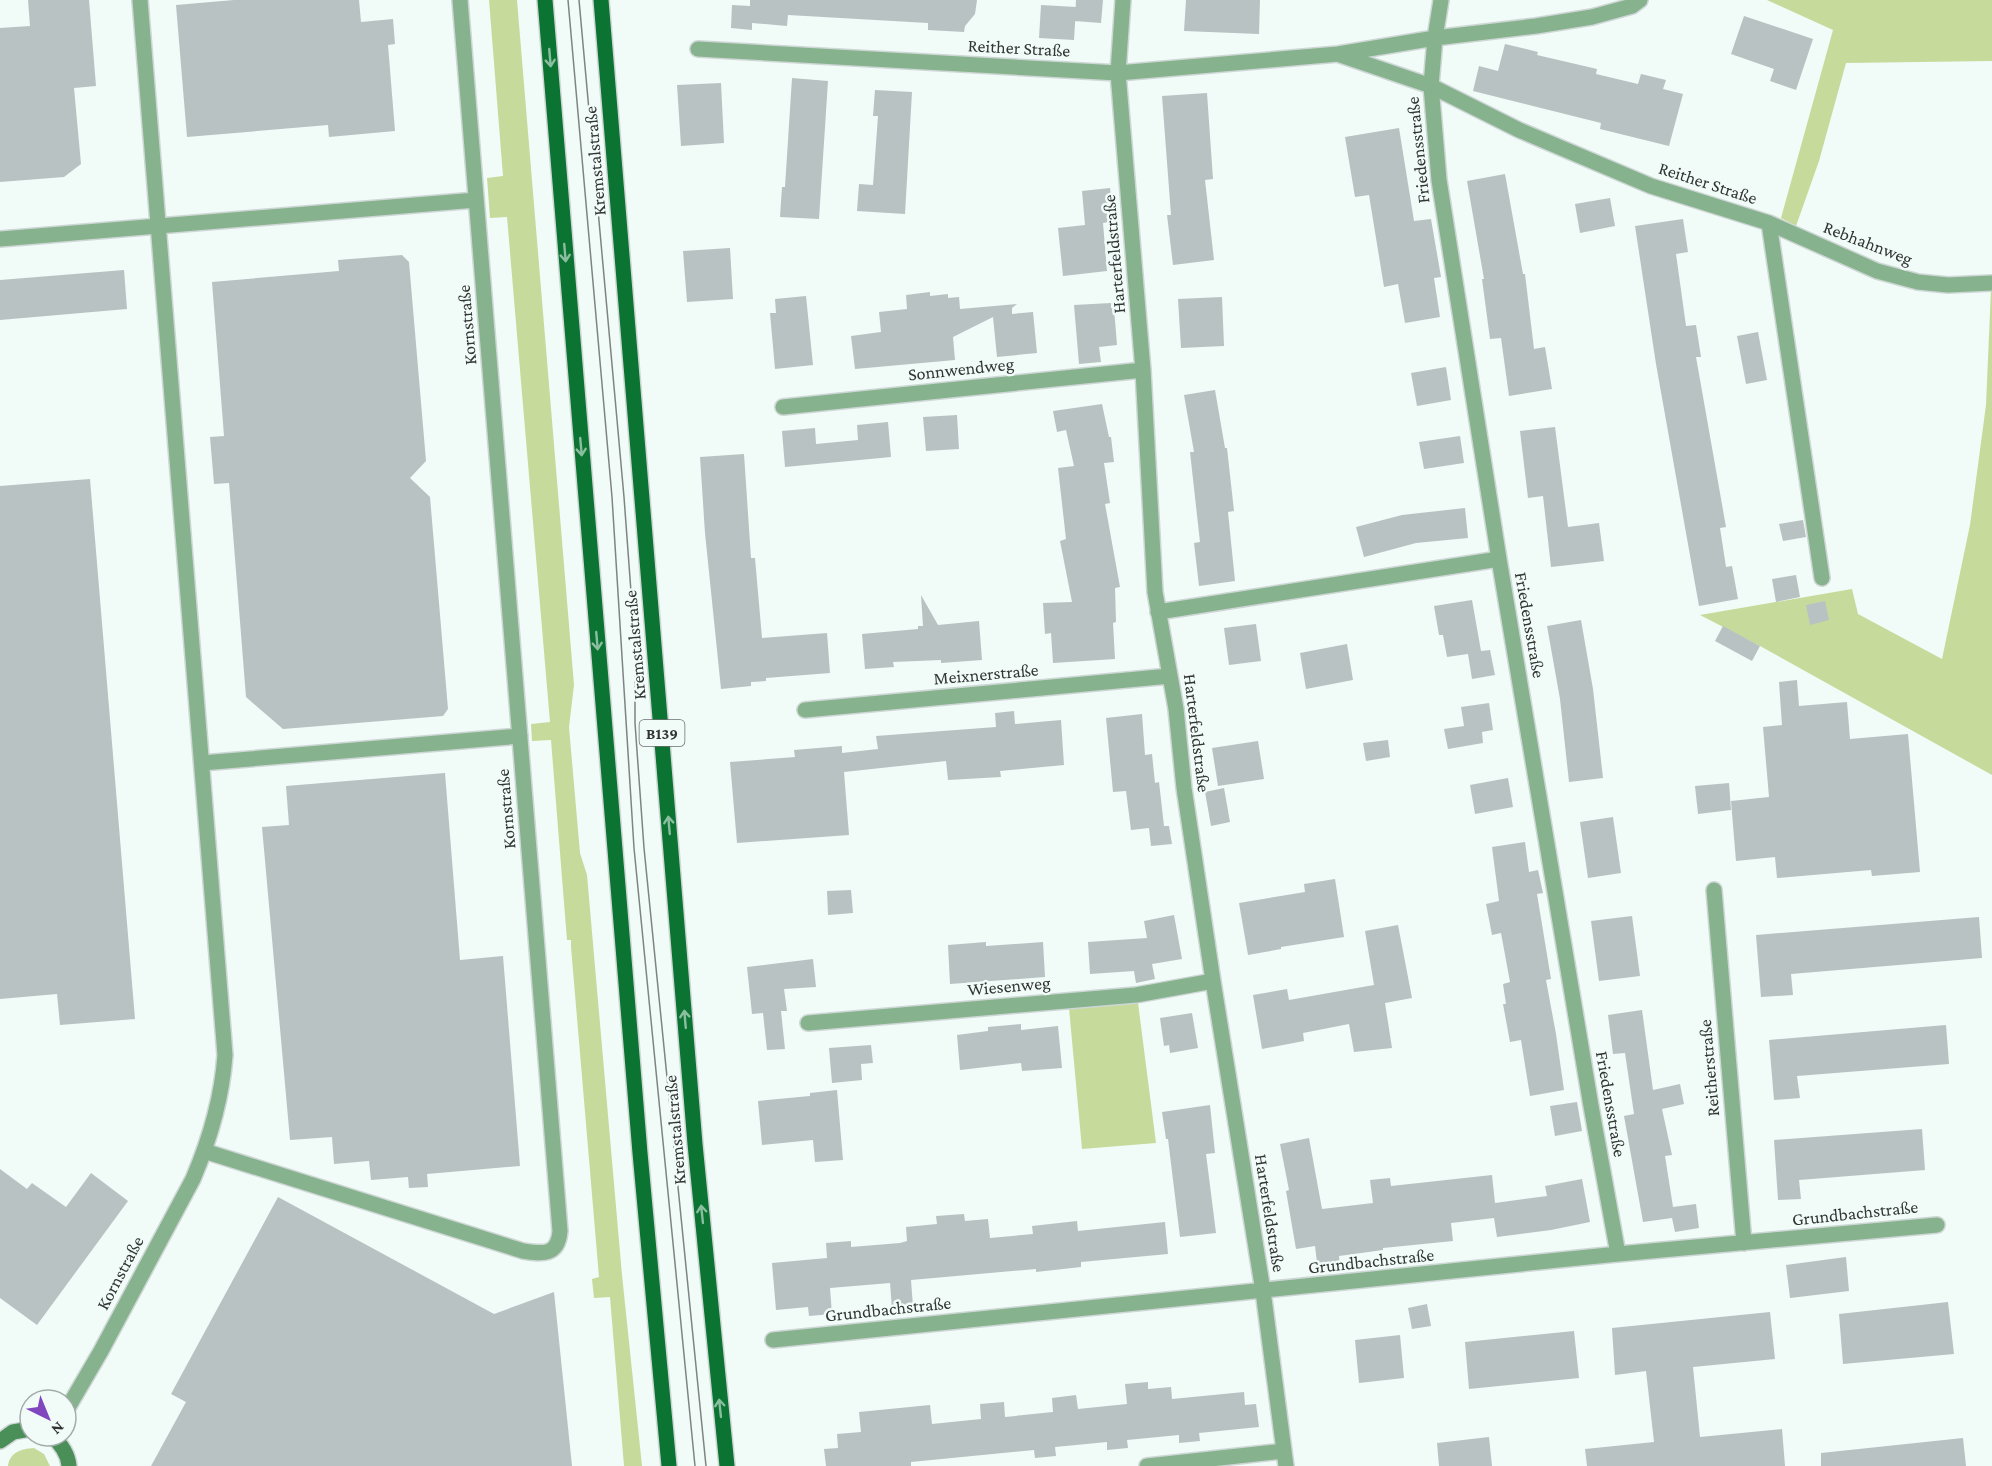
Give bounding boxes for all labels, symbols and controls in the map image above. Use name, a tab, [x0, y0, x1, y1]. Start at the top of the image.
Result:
street label: Reither Straße	[967, 35, 1071, 61]
one-way arrow	[544, 48, 555, 68]
street label: Friedensstraße	[1402, 96, 1434, 204]
street label: Kremstalstraße	[580, 105, 610, 217]
street label: Reither Straße	[1656, 158, 1760, 208]
street label: Harterfeldstraße	[1099, 194, 1129, 314]
street label: Rebhahnweg	[1821, 217, 1916, 269]
one-way arrow	[560, 242, 571, 262]
street label: Kornstraße	[454, 284, 480, 366]
street label: Sonnwendweg	[907, 353, 1015, 385]
one-way arrow	[576, 437, 587, 457]
street label: Friedensstraße	[1511, 570, 1549, 680]
street label: Kremstalstraße	[620, 589, 650, 701]
one-way arrow	[591, 631, 602, 651]
street label: Meixnerstraße	[933, 659, 1039, 689]
street label: Harterfeldstraße	[1180, 673, 1214, 794]
road number: B139	[640, 720, 684, 746]
street label: Kornstraße	[493, 768, 519, 850]
one-way arrow	[663, 816, 674, 836]
street label: Wiesenweg	[967, 972, 1052, 1000]
one-way arrow	[679, 1010, 690, 1030]
street label: Reitherstraße	[1695, 1018, 1723, 1117]
street label: Friedensstraße	[1592, 1049, 1630, 1159]
street label: Kremstalstraße	[660, 1074, 690, 1186]
street label: Harterfeldstraße	[1251, 1152, 1289, 1274]
street label: Grundbachstraße	[1791, 1196, 1919, 1230]
one-way arrow	[696, 1204, 707, 1224]
street label: Kornstraße	[92, 1233, 148, 1313]
street label: Grundbachstraße	[1307, 1244, 1435, 1278]
street label: Grundbachstraße	[824, 1292, 952, 1326]
north arrow	[18, 1388, 78, 1448]
one-way arrow	[714, 1398, 725, 1418]
text: N	[48, 1419, 68, 1439]

